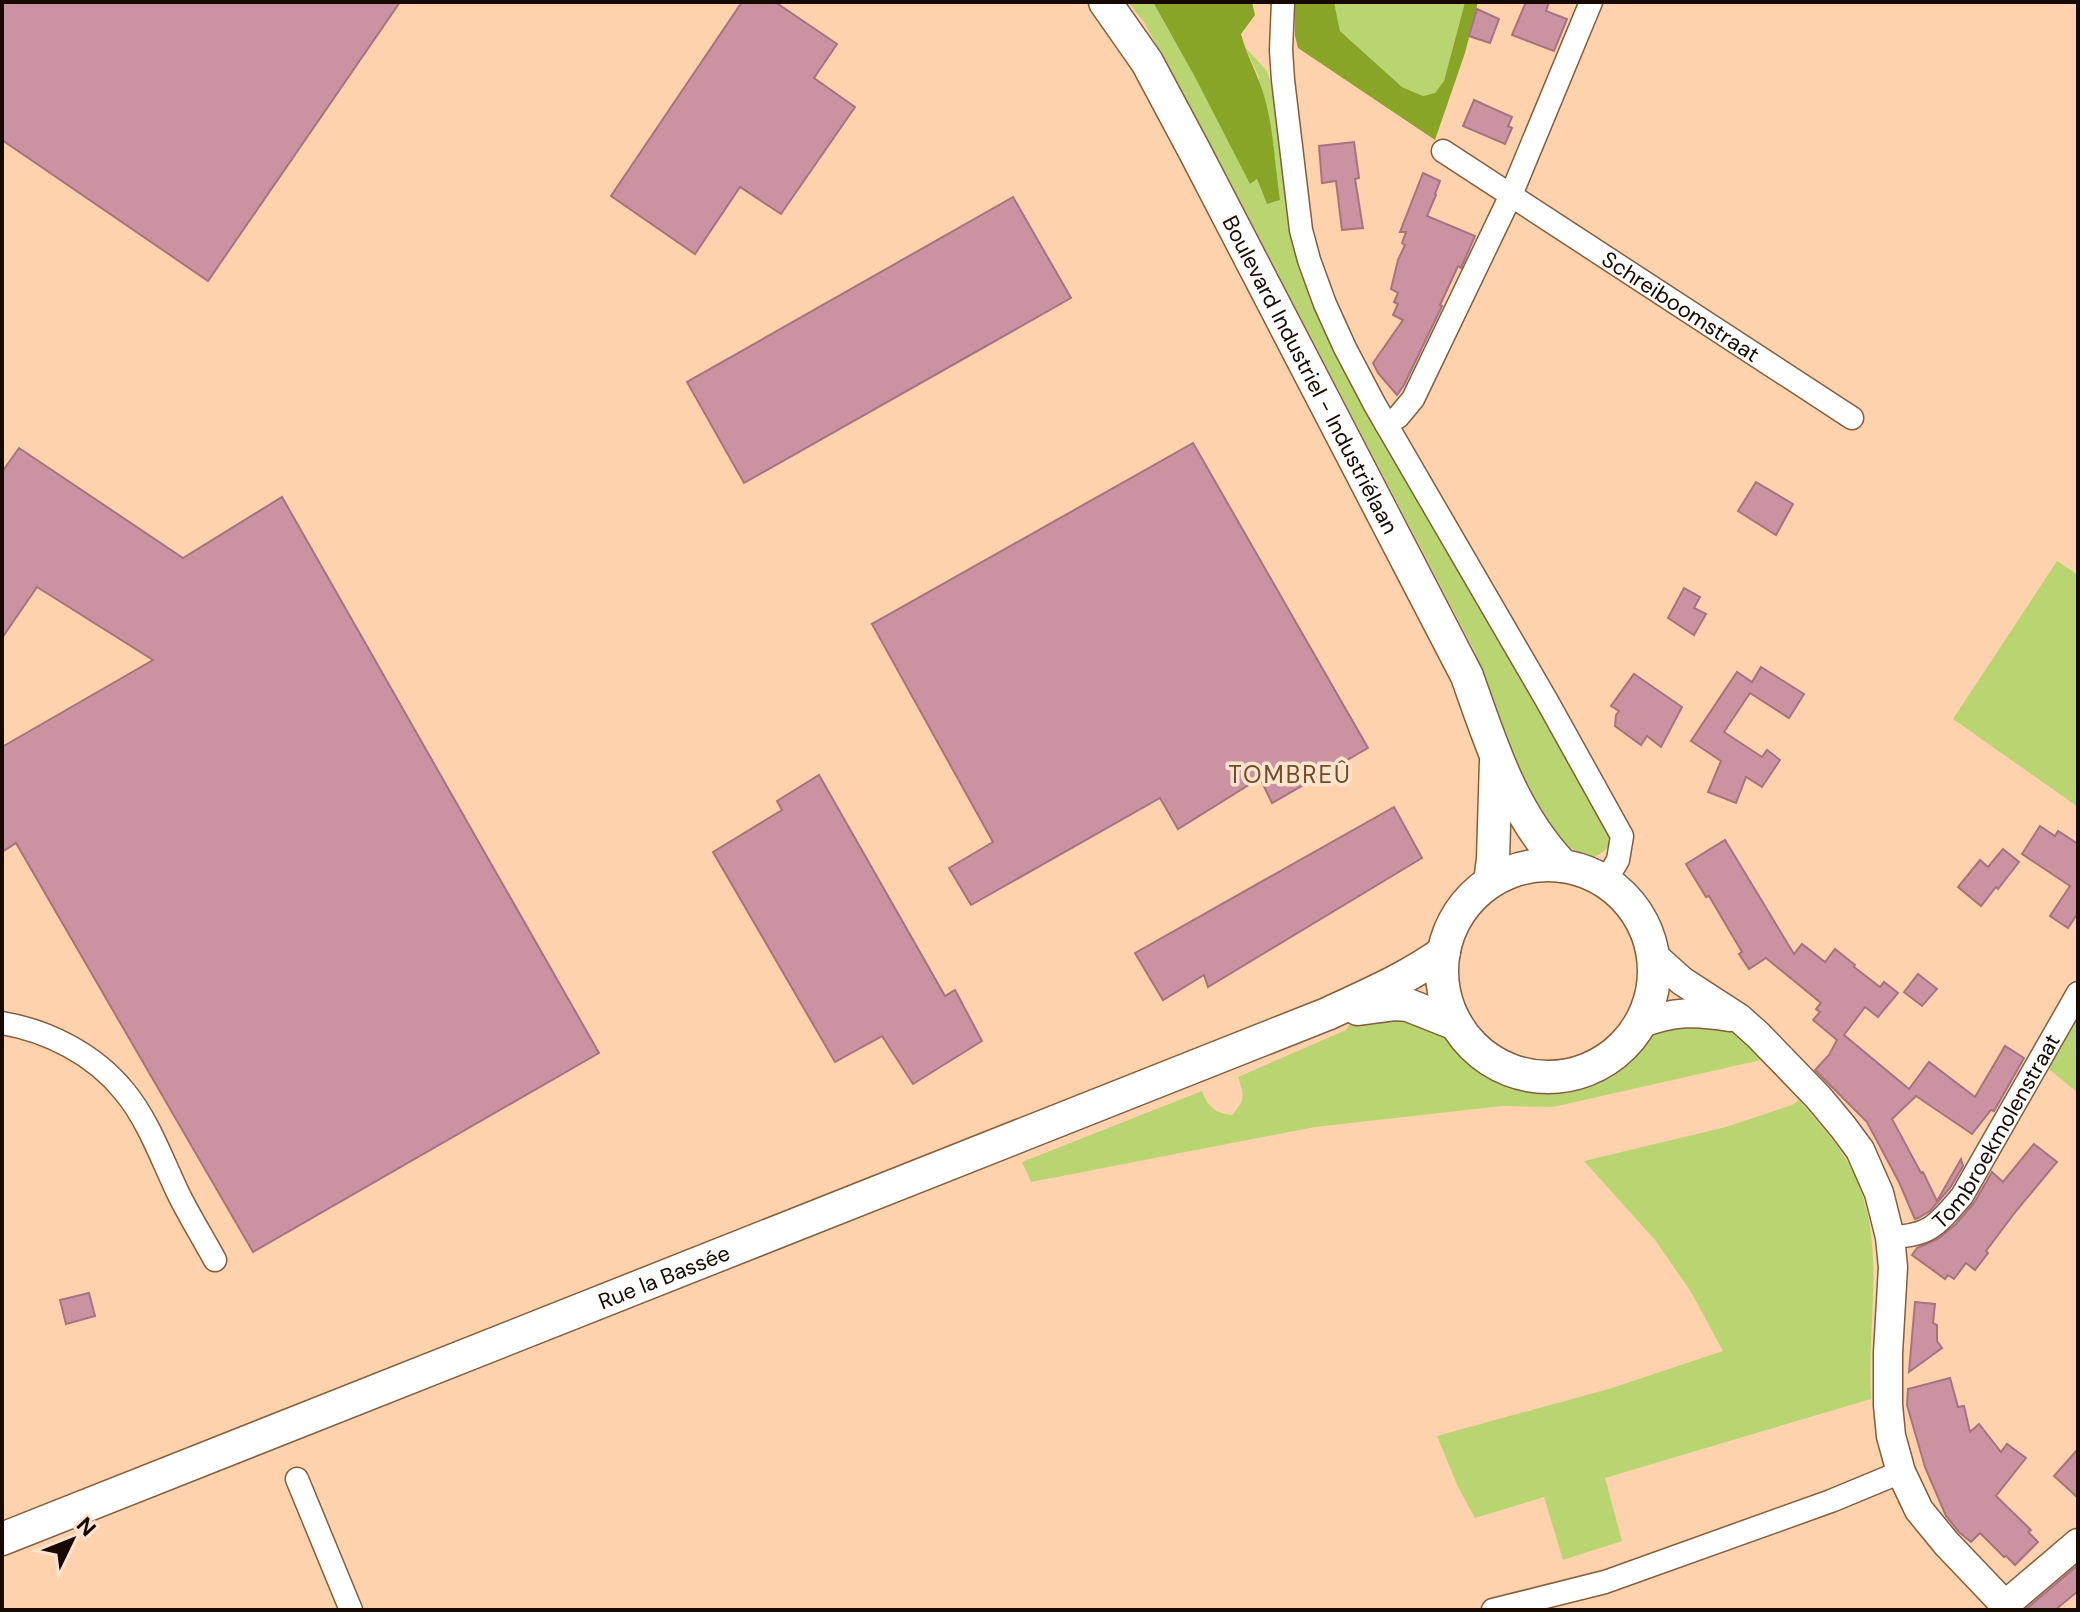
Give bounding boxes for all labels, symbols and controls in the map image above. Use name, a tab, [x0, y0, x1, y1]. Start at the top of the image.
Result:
street label: Boulevard Industriel - Industriélaan	[1216, 210, 1405, 539]
street label: Schreiboomstraat	[1596, 244, 1765, 368]
district label: TOMBREÛ	[1228, 759, 1352, 790]
street label: Tombroekmolenstraat	[1926, 1028, 2066, 1235]
street label: Rue la Bassée	[594, 1238, 734, 1316]
north arrow	[32, 1500, 112, 1580]
text: N	[70, 1511, 102, 1542]

